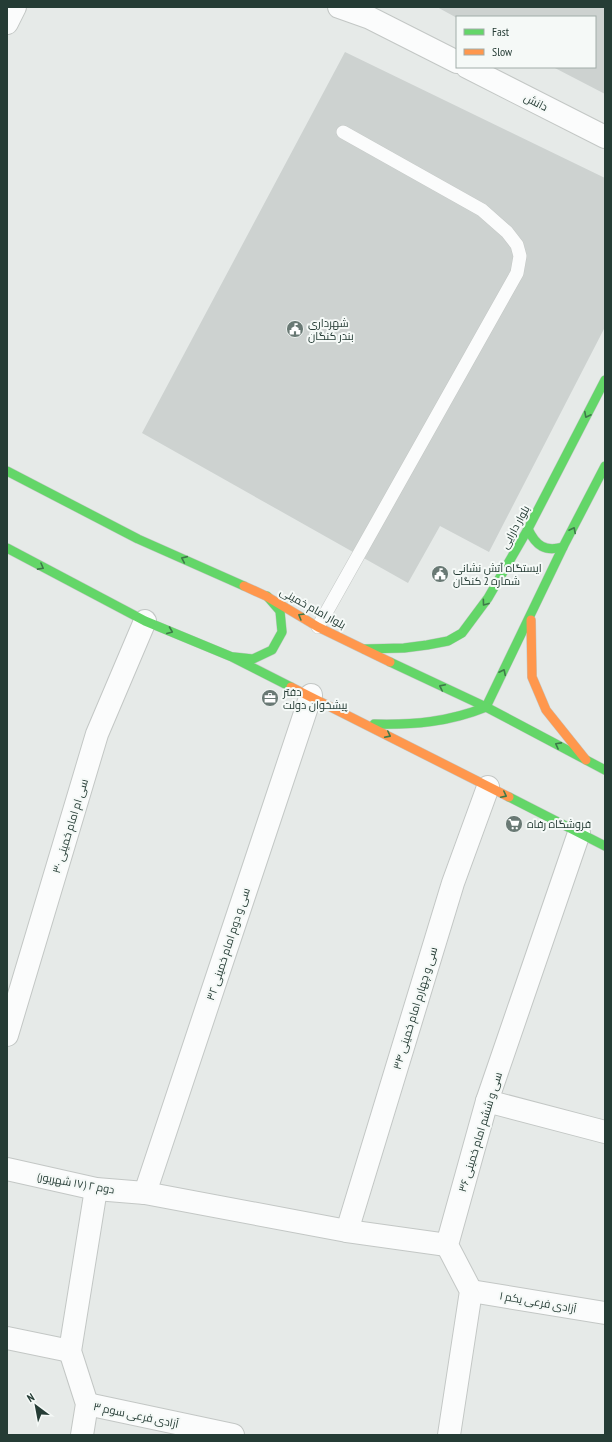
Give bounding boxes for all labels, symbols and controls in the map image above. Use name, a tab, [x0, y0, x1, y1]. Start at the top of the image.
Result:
legend	[456, 16, 596, 68]
text: Fast	[492, 24, 510, 39]
text: Slow	[492, 44, 513, 59]
street label: دانش	[522, 90, 550, 114]
place label: شهرداری بندر کنگان	[308, 316, 354, 343]
public building icon: شهرداری بندر کنگان	[285, 319, 305, 339]
one-way arrow	[584, 411, 592, 418]
street label: بلوار دارایی	[497, 503, 533, 551]
one-way arrow	[568, 526, 575, 534]
one-way arrow	[181, 556, 189, 564]
place label: ایستگاه آتش نشانی شماره 2 کنگان	[453, 561, 542, 588]
one-way arrow	[37, 562, 44, 569]
public building icon: ایستگاه آتش نشانی شماره 2 کنگان	[430, 564, 450, 584]
street label: بلوار امام خمینی	[277, 584, 348, 633]
one-way arrow	[483, 598, 490, 605]
one-way arrow	[298, 614, 305, 621]
one-way arrow	[165, 626, 173, 634]
one-way arrow	[498, 668, 506, 676]
one-way arrow	[438, 684, 446, 692]
place label: دفتر پیشخوان دولت	[282, 685, 348, 712]
office icon: دفتر پیشخوان دولت	[260, 688, 280, 708]
one-way arrow	[384, 730, 391, 738]
one-way arrow	[555, 742, 562, 750]
street label: سی ام امام خمینی ۳۰	[49, 777, 92, 875]
one-way arrow	[499, 790, 507, 798]
supermarket icon: فروشگاه رفاه	[504, 814, 524, 834]
place label: فروشگاه رفاه	[527, 817, 591, 831]
street label: سی و دوم امام خمینی ۳۲	[203, 886, 254, 1002]
street label: سی و چهارم امام خمینی ۳۴	[390, 945, 441, 1071]
street label: سی و ششم امام خمینی ۳۶	[455, 1070, 506, 1194]
street label: دوم ۲ (۱۷ شهریور)	[36, 1169, 116, 1198]
street label: آزادی فرعی یکم ۱	[498, 1288, 578, 1317]
north arrow	[16, 1386, 56, 1426]
text: N	[24, 1390, 37, 1405]
street label: آزادی فرعی سوم ۳	[92, 1399, 180, 1432]

